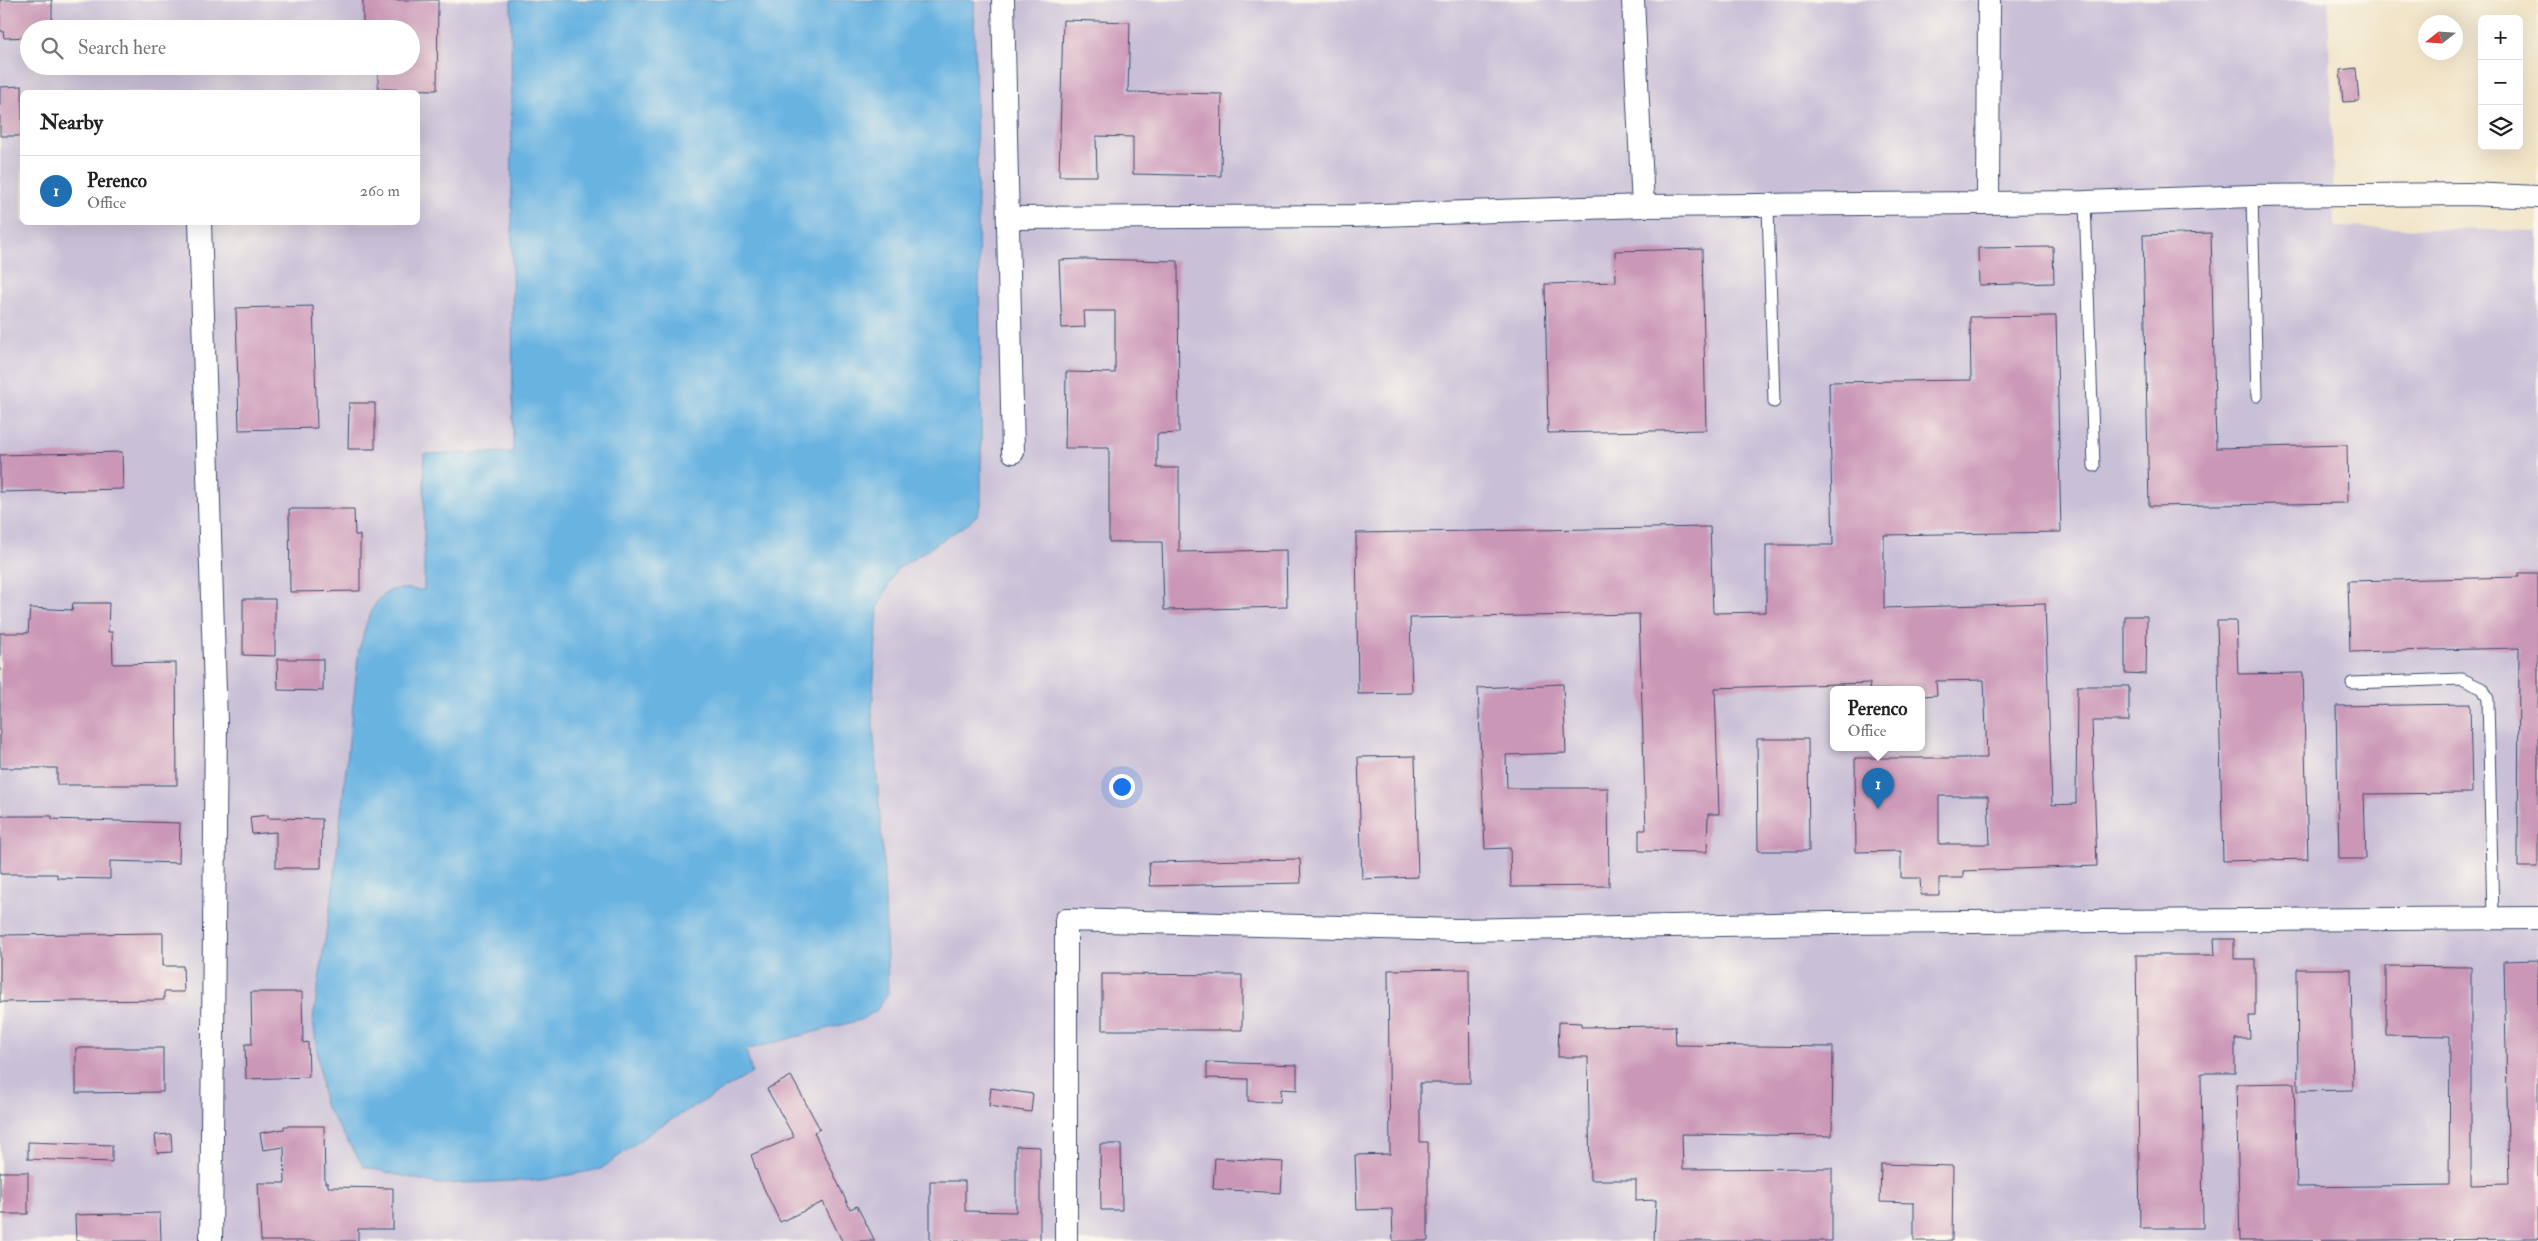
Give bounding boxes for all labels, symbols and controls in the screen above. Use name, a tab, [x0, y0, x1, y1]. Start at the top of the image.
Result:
north arrow	[2418, 15, 2463, 60]
map controls	[2478, 15, 2523, 150]
button: +	[2478, 15, 2523, 60]
search box	[20, 20, 420, 75]
icon: search	[38, 34, 66, 62]
text: Search here	[78, 36, 166, 60]
button: −	[2478, 60, 2523, 105]
button: layers	[2478, 105, 2523, 150]
text: Nearby	[40, 109, 103, 136]
text: Perenco	[87, 169, 147, 193]
text: 1	[53, 181, 59, 201]
text: 260 m	[360, 181, 400, 201]
text: Office	[87, 193, 126, 213]
popup	[1830, 686, 1925, 751]
text: Perenco	[1847, 697, 1908, 721]
text: Office	[1847, 721, 1887, 741]
pin: 1	[1862, 768, 1894, 809]
your location	[1109, 774, 1135, 800]

